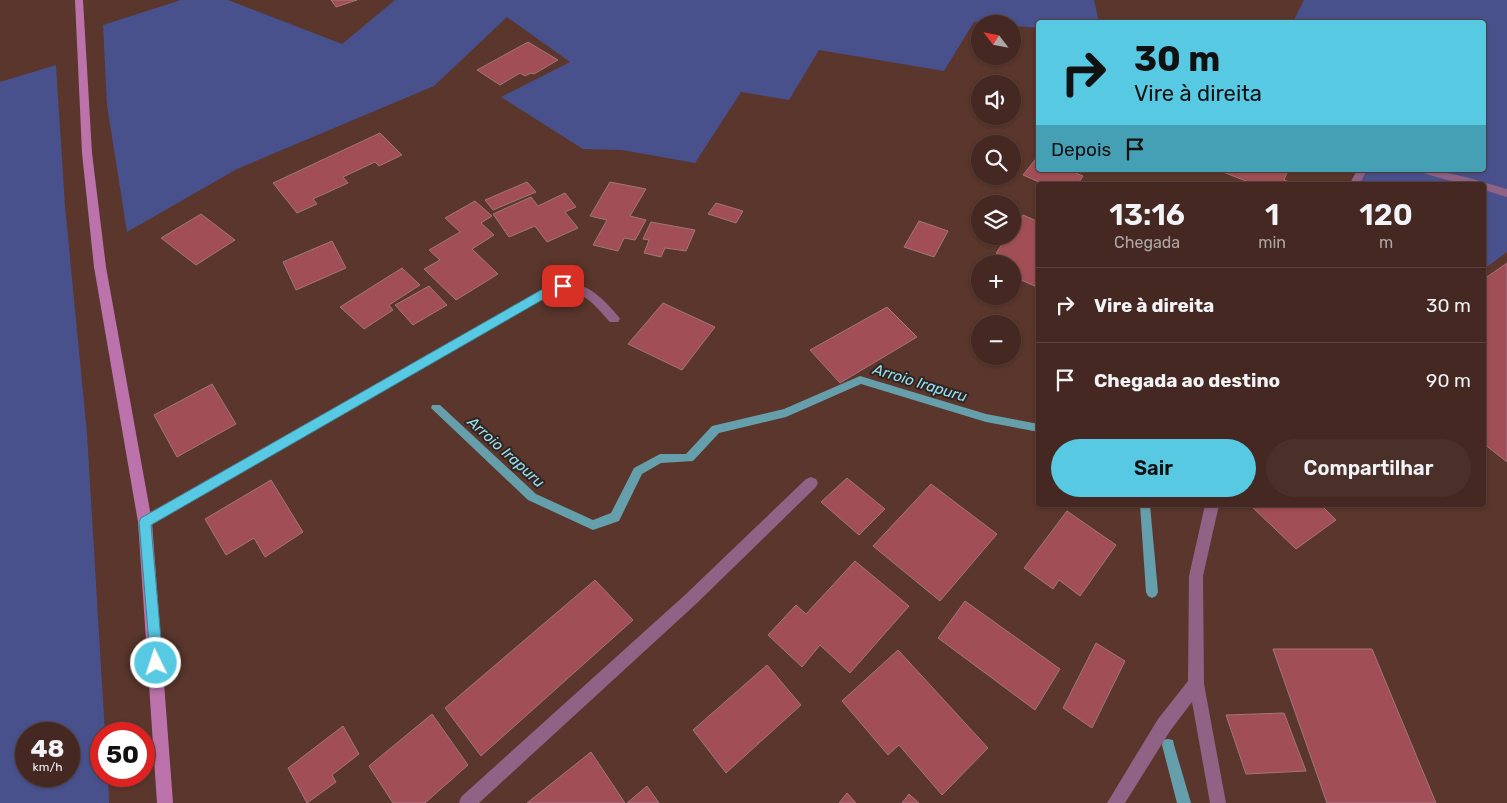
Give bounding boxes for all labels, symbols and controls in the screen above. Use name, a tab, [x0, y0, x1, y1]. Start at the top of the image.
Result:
north arrow	[971, 15, 1021, 65]
map controls	[971, 15, 1021, 365]
text: 30 m	[1134, 38, 1220, 80]
icon: right	[1051, 40, 1116, 105]
button: sound	[971, 75, 1021, 125]
text: Vire à direita	[1134, 80, 1262, 107]
button: search	[971, 135, 1021, 185]
icon: arrive	[1121, 135, 1149, 163]
text: Depois	[1051, 138, 1111, 161]
button: layers	[971, 195, 1021, 245]
text: 13:16	[1109, 197, 1185, 233]
text: 1	[1265, 197, 1279, 233]
text: 120	[1359, 197, 1413, 233]
text: Chegada	[1114, 233, 1180, 252]
text: min	[1258, 233, 1286, 252]
text: m	[1379, 233, 1393, 252]
button: +	[971, 255, 1021, 305]
pin	[542, 265, 584, 307]
icon: arrive	[549, 272, 577, 300]
icon: right	[1051, 291, 1079, 319]
text: Vire à direita	[1094, 294, 1214, 317]
text: 30 m	[1426, 294, 1471, 317]
button: −	[971, 315, 1021, 365]
water label: Arroio Irapuru	[870, 360, 969, 406]
icon: arrive	[1051, 366, 1079, 394]
text: Chegada ao destino	[1094, 369, 1280, 392]
text: 90 m	[1426, 369, 1471, 392]
water label: Arroio Irapuru	[463, 412, 548, 491]
button: Sair	[1051, 439, 1256, 497]
button: Compartilhar	[1266, 439, 1471, 497]
position arrow	[129, 636, 181, 688]
speed limit sign: 50	[90, 722, 155, 787]
text: 48	[30, 734, 65, 763]
text: km/h	[33, 760, 62, 774]

